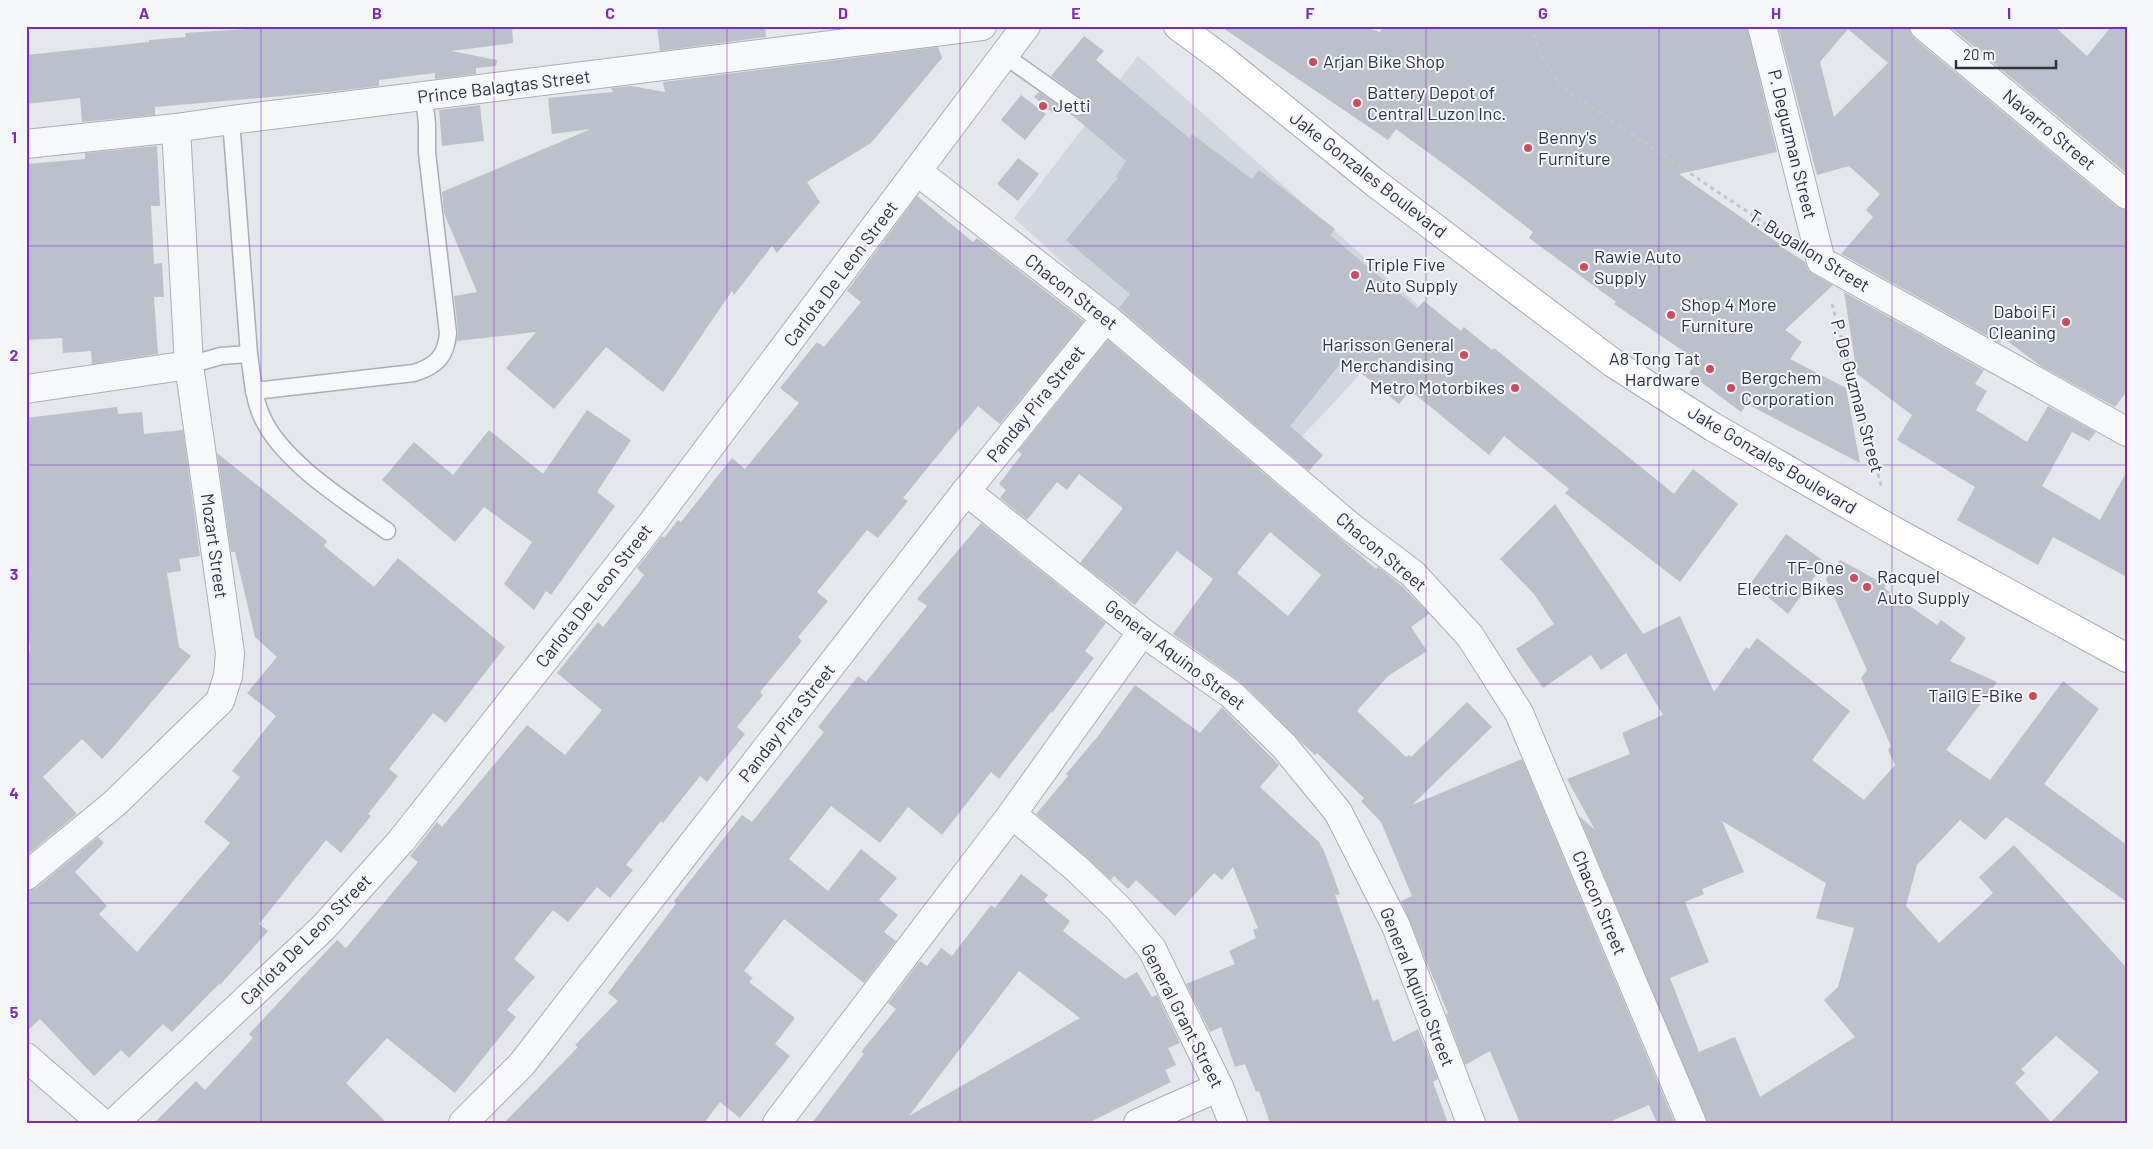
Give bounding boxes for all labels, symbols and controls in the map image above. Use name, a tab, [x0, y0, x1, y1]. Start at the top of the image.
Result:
text: A	[139, 3, 150, 22]
text: B	[372, 3, 382, 22]
text: C	[605, 3, 615, 22]
text: D	[838, 3, 848, 22]
text: E	[1071, 3, 1081, 22]
text: F	[1306, 3, 1315, 22]
text: G	[1538, 3, 1548, 22]
text: H	[1771, 3, 1781, 22]
text: I	[2007, 3, 2011, 22]
scale bar	[1956, 38, 2056, 70]
text: 20 m	[1963, 45, 1995, 63]
place label: Arjan Bike Shop	[1323, 50, 1445, 72]
marker: Arjan Bike Shop	[1307, 56, 1319, 68]
street label: Prince Balagtas Street	[416, 64, 592, 108]
street label: P. Deguzman Street	[1764, 67, 1822, 221]
place label: Battery Depot of Central Luzon Inc.	[1367, 81, 1506, 124]
street label: Navarro Street	[1999, 84, 2101, 174]
place label: Jetti	[1053, 94, 1091, 116]
marker: Battery Depot of Central Luzon Inc.	[1351, 97, 1363, 109]
marker: Jetti	[1037, 100, 1049, 112]
street label: Jake Gonzales Boulevard	[1286, 106, 1451, 242]
place label: Benny's Furniture	[1538, 126, 1611, 169]
text: 1	[11, 127, 17, 146]
marker: Benny's Furniture	[1522, 142, 1534, 154]
street label: Carlota De Leon Street	[778, 196, 902, 350]
street label: T. Bugallon Street	[1745, 204, 1874, 296]
place label: Rawie Auto Supply	[1594, 245, 1682, 288]
street label: Chacon Street	[1021, 248, 1122, 334]
place label: Triple Five Auto Supply	[1365, 253, 1458, 296]
marker: Rawie Auto Supply	[1578, 261, 1590, 273]
marker: Triple Five Auto Supply	[1349, 269, 1361, 281]
place label: Shop 4 More Furniture	[1681, 293, 1777, 336]
place label: Daboi Fi Cleaning	[1989, 300, 2056, 343]
marker: Shop 4 More Furniture	[1665, 309, 1677, 321]
marker: Daboi Fi Cleaning	[2060, 316, 2072, 328]
street label: P. De Guzman Street	[1827, 317, 1889, 475]
place label: Harisson General Merchandising	[1322, 333, 1454, 376]
street label: Panday Pira Street	[981, 341, 1089, 466]
text: 2	[10, 345, 19, 364]
place label: A8 Tong Tat Hardware	[1609, 347, 1700, 390]
marker: Harisson General Merchandising	[1458, 349, 1470, 361]
marker: A8 Tong Tat Hardware	[1704, 363, 1716, 375]
place label: Bergchem Corporation	[1741, 366, 1834, 409]
place label: Metro Motorbikes	[1370, 376, 1505, 398]
marker: Metro Motorbikes	[1509, 382, 1521, 394]
marker: Bergchem Corporation	[1725, 382, 1737, 394]
street label: Jake Gonzales Boulevard	[1684, 400, 1861, 518]
street label: Mozart Street	[197, 492, 233, 600]
street label: Chacon Street	[1332, 507, 1431, 595]
street label: Carlota De Leon Street	[530, 519, 656, 672]
place label: TF-One Electric Bikes	[1737, 556, 1844, 599]
text: 3	[10, 564, 18, 583]
place label: Racquel Auto Supply	[1877, 565, 1970, 608]
marker: TF-One Electric Bikes	[1848, 572, 1860, 584]
marker: Racquel Auto Supply	[1861, 581, 1873, 593]
street label: General Aquino Street	[1101, 594, 1250, 714]
street label: Panday Pira Street	[733, 659, 839, 786]
place label: TailG E-Bike	[1928, 684, 2023, 706]
marker: TailG E-Bike	[2027, 690, 2039, 702]
text: 4	[9, 783, 19, 802]
street label: Chacon Street	[1568, 847, 1632, 958]
street label: Carlota De Leon Street	[235, 869, 375, 1009]
street label: General Aquino Street	[1376, 904, 1460, 1070]
street label: General Grant Street	[1137, 940, 1229, 1091]
text: 5	[10, 1002, 19, 1021]

